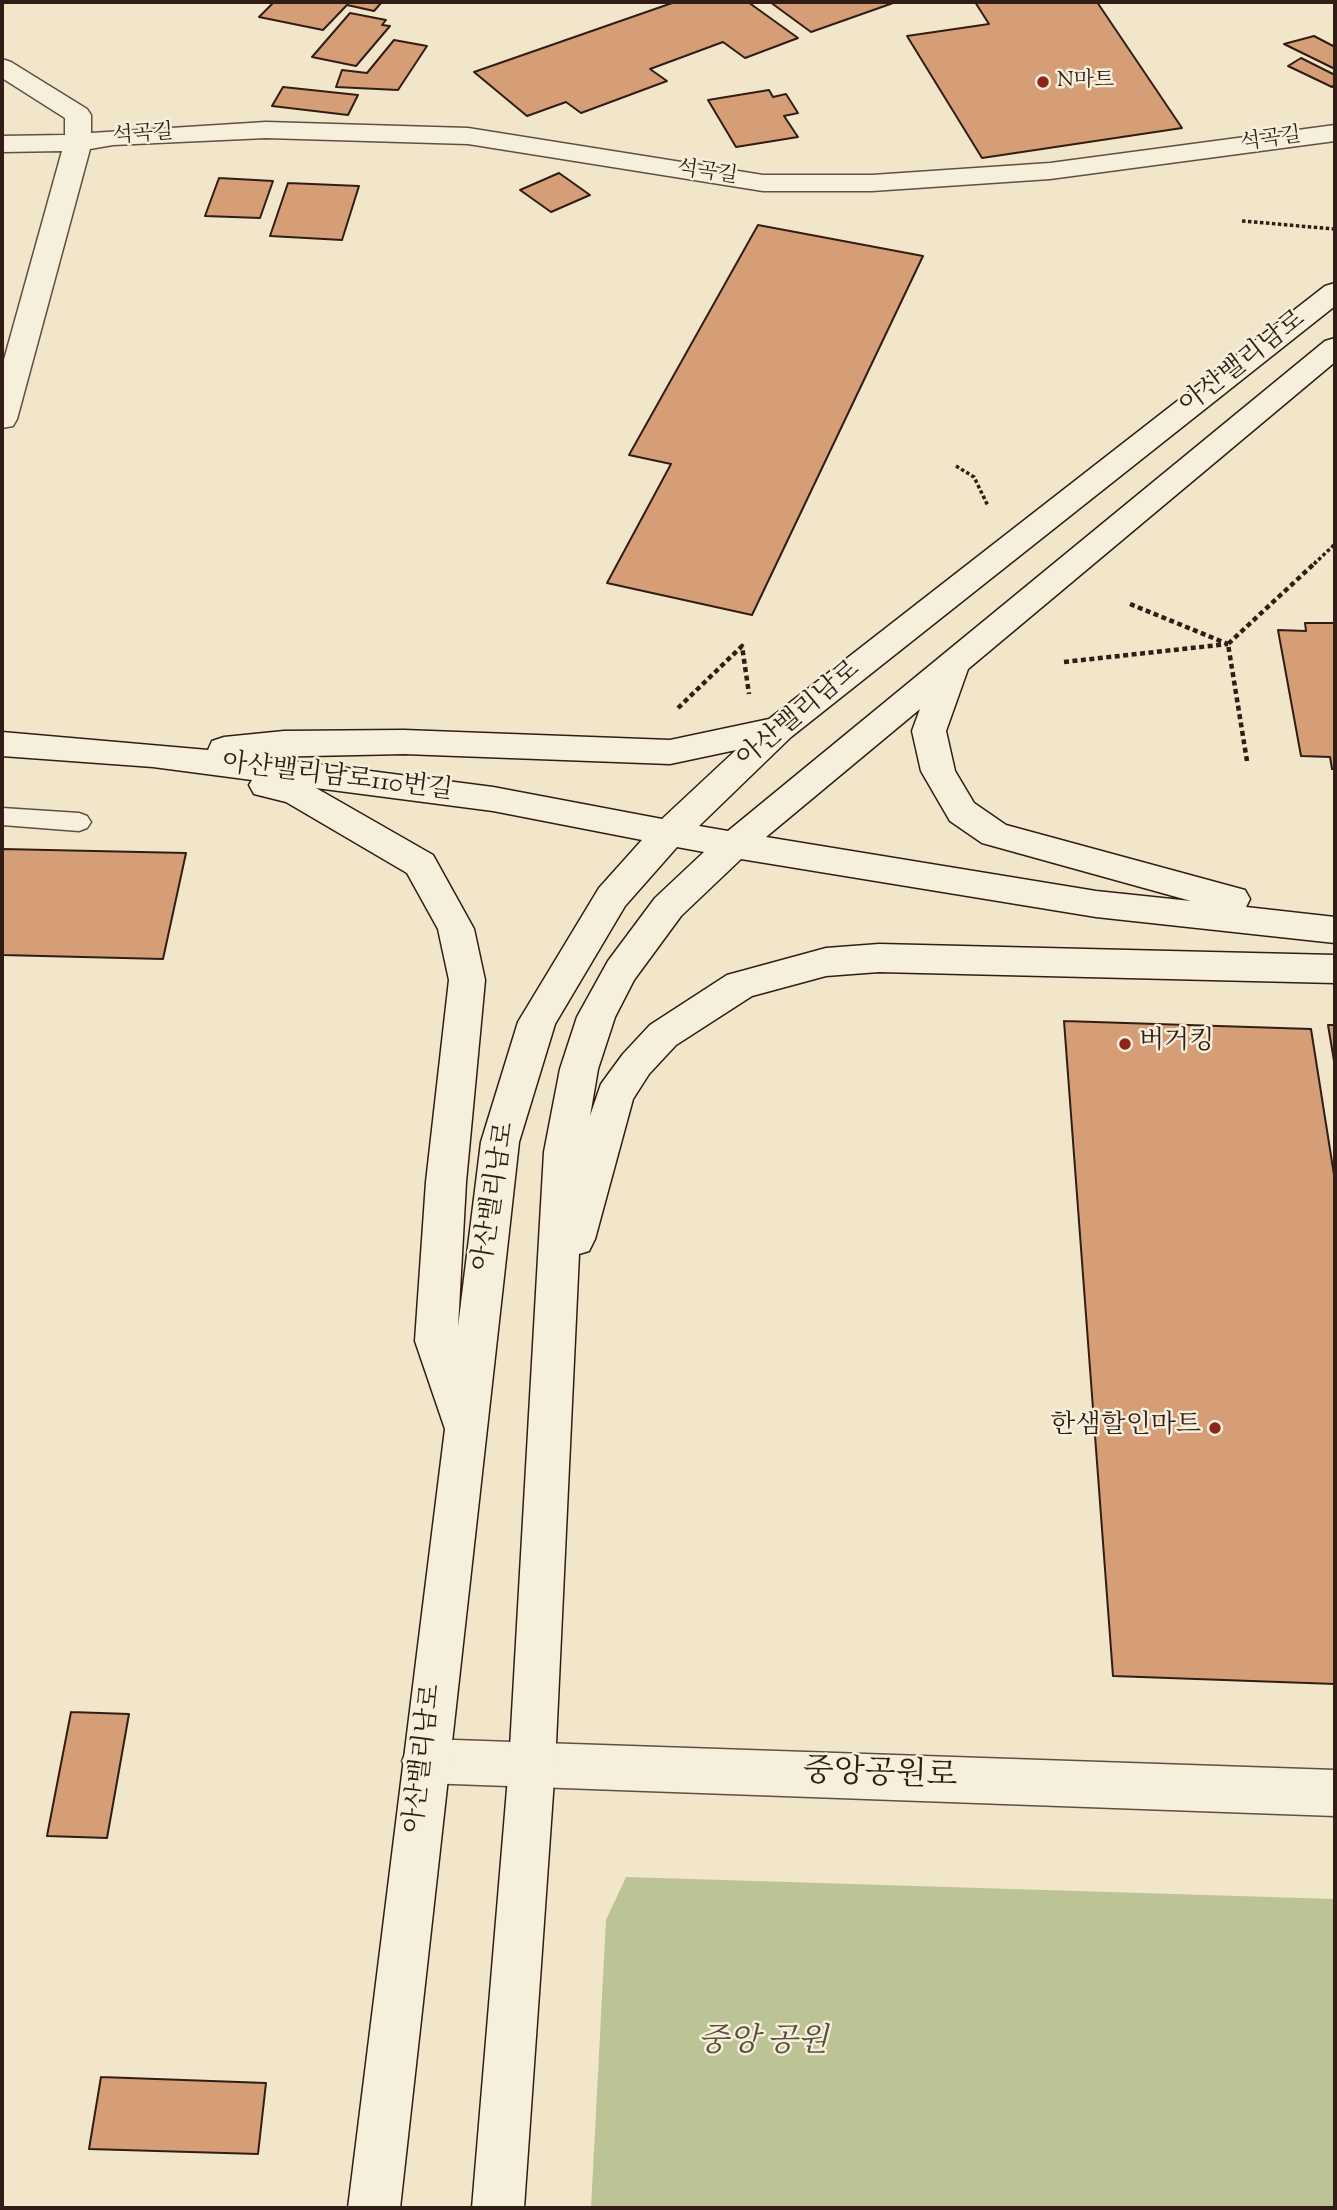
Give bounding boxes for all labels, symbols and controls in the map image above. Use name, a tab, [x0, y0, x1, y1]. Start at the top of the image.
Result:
place label: N마트	[1057, 69, 1114, 95]
marker: N마트	[1035, 74, 1051, 90]
street label: 석곡길	[112, 121, 174, 151]
street label: 석곡길	[1239, 124, 1303, 158]
street label: 석곡길	[675, 157, 739, 191]
street label: 아산밸리남로	[1175, 305, 1313, 423]
street label: 아산밸리남로	[732, 656, 868, 776]
street label: 아산밸리남로110번길	[220, 749, 454, 809]
place label: 버거킹	[1139, 1028, 1214, 1060]
marker: 버거킹	[1117, 1036, 1133, 1052]
street label: 아산밸리남로	[469, 1120, 523, 1274]
place label: 한샘할인마트	[1050, 1412, 1201, 1444]
marker: 한샘할인마트	[1207, 1420, 1223, 1436]
street label: 아산밸리남로	[400, 1682, 450, 1836]
street label: 중앙공원로	[802, 1755, 958, 1799]
park label: 중앙 공원	[698, 2026, 828, 2064]

